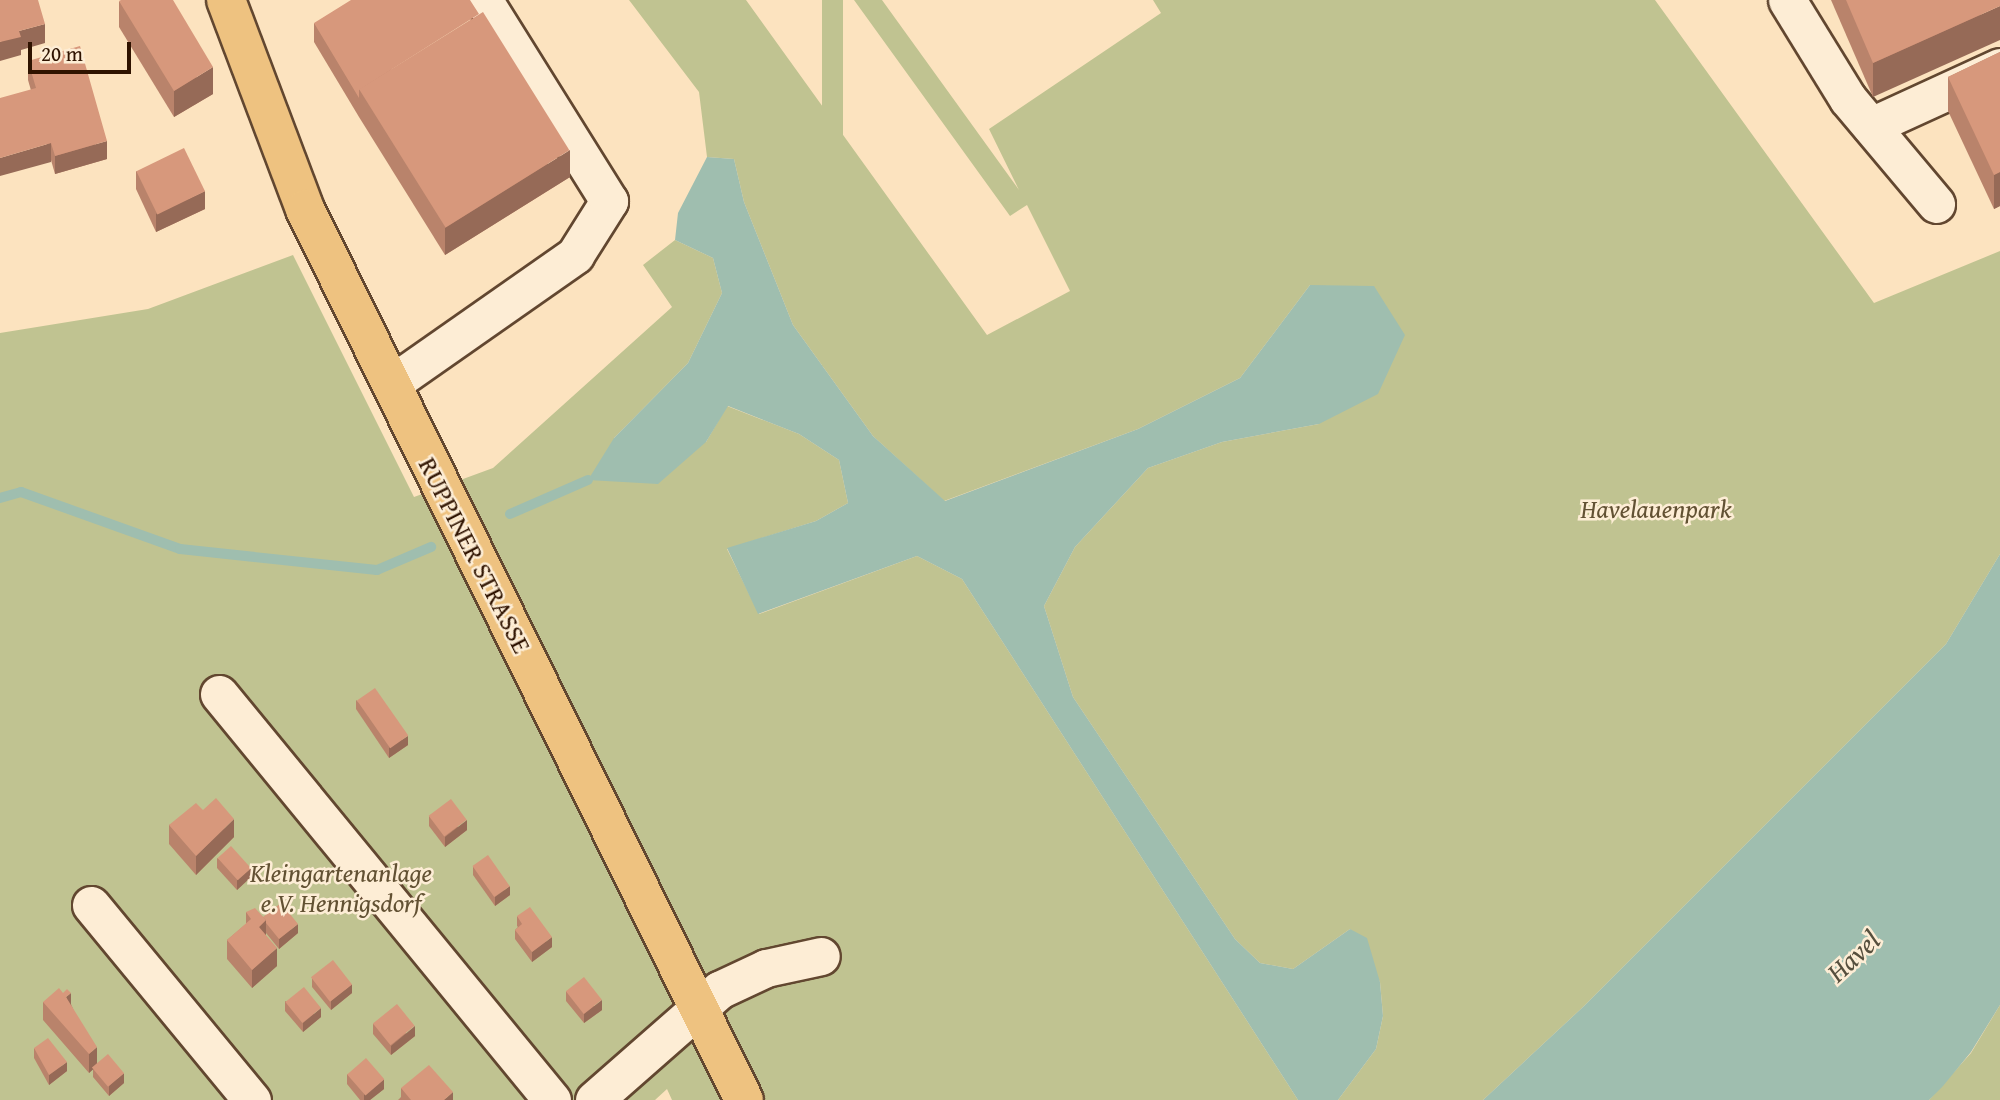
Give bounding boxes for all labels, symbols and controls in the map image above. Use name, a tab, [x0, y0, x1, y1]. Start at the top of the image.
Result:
scale bar	[32, 28, 135, 72]
text: 20 m	[41, 38, 83, 69]
street label: RUPPINER STRASSE	[412, 452, 538, 658]
park label: Havelauenpark	[1581, 493, 1731, 525]
park label: Kleingartenanlage e.V. Hennigsdorf	[250, 857, 432, 918]
water label: Havel	[1819, 923, 1887, 989]

